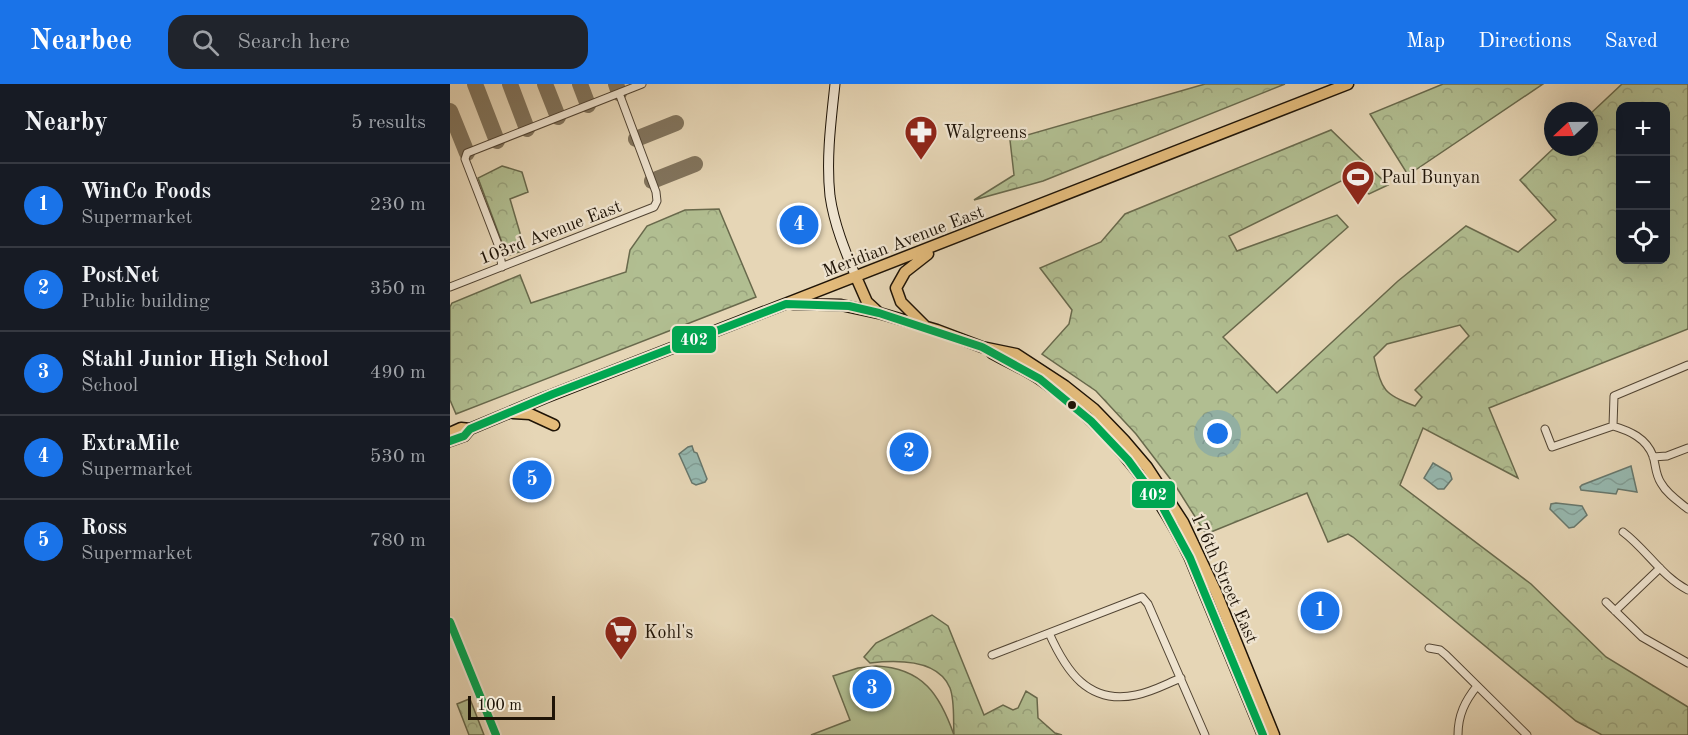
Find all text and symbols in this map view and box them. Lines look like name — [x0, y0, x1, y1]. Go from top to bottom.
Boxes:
search box — [168, 15, 588, 69]
icon: search — [189, 26, 222, 59]
text: Nearbee — [30, 28, 132, 56]
text: Search here — [237, 31, 350, 53]
text: Map — [1406, 31, 1445, 52]
text: Directions — [1478, 31, 1572, 52]
text: Saved — [1605, 31, 1658, 52]
north arrow — [1544, 102, 1598, 156]
map controls — [1616, 102, 1670, 264]
button: + — [1616, 102, 1670, 156]
text: Nearby — [24, 110, 108, 136]
text: 5 results — [351, 113, 426, 133]
pharmacy icon: Walgreens — [903, 114, 939, 161]
place label: Walgreens — [944, 124, 1027, 142]
button: − — [1616, 156, 1670, 210]
sports icon: Paul Bunyan — [1340, 159, 1376, 206]
place label: Paul Bunyan — [1381, 169, 1480, 187]
text: WinCo Foods — [81, 181, 211, 203]
text: 1 — [38, 195, 49, 215]
text: 230 m — [370, 195, 426, 215]
street label: 103rd Avenue East — [477, 198, 624, 268]
pin: 4 — [780, 202, 818, 248]
street label: Meridian Avenue East — [820, 203, 986, 281]
text: Supermarket — [81, 208, 192, 228]
button: locate — [1616, 210, 1670, 264]
text: PostNet — [81, 265, 159, 287]
text: 2 — [38, 279, 49, 299]
text: 350 m — [370, 279, 426, 299]
text: Public building — [81, 292, 210, 312]
line badge: 402 — [671, 325, 717, 354]
text: 402 — [680, 333, 708, 349]
text: Stahl Junior High School — [81, 349, 329, 371]
text: 3 — [38, 363, 49, 383]
text: 490 m — [370, 363, 426, 383]
text: School — [81, 376, 138, 396]
unlabelled marker — [1066, 399, 1078, 411]
your location — [1203, 419, 1232, 448]
pin: 2 — [890, 430, 928, 475]
text: ExtraMile — [81, 433, 180, 455]
text: 4 — [38, 447, 49, 467]
text: 530 m — [370, 447, 426, 467]
pin: 5 — [512, 458, 551, 502]
text: Supermarket — [81, 460, 192, 480]
line badge: 402 — [1131, 480, 1176, 509]
text: 402 — [1139, 488, 1167, 504]
street label: 176th Street East — [1187, 511, 1261, 646]
text: Ross — [81, 517, 127, 539]
text: 5 — [38, 531, 49, 551]
text: 780 m — [370, 531, 426, 551]
text: Supermarket — [81, 544, 192, 564]
pin: 1 — [1300, 588, 1340, 634]
supermarket icon: Kohl's — [603, 614, 639, 661]
place label: Kohl's — [644, 624, 694, 642]
pin: 3 — [852, 666, 892, 712]
scale bar — [468, 693, 555, 720]
text: 100 m — [477, 698, 522, 714]

